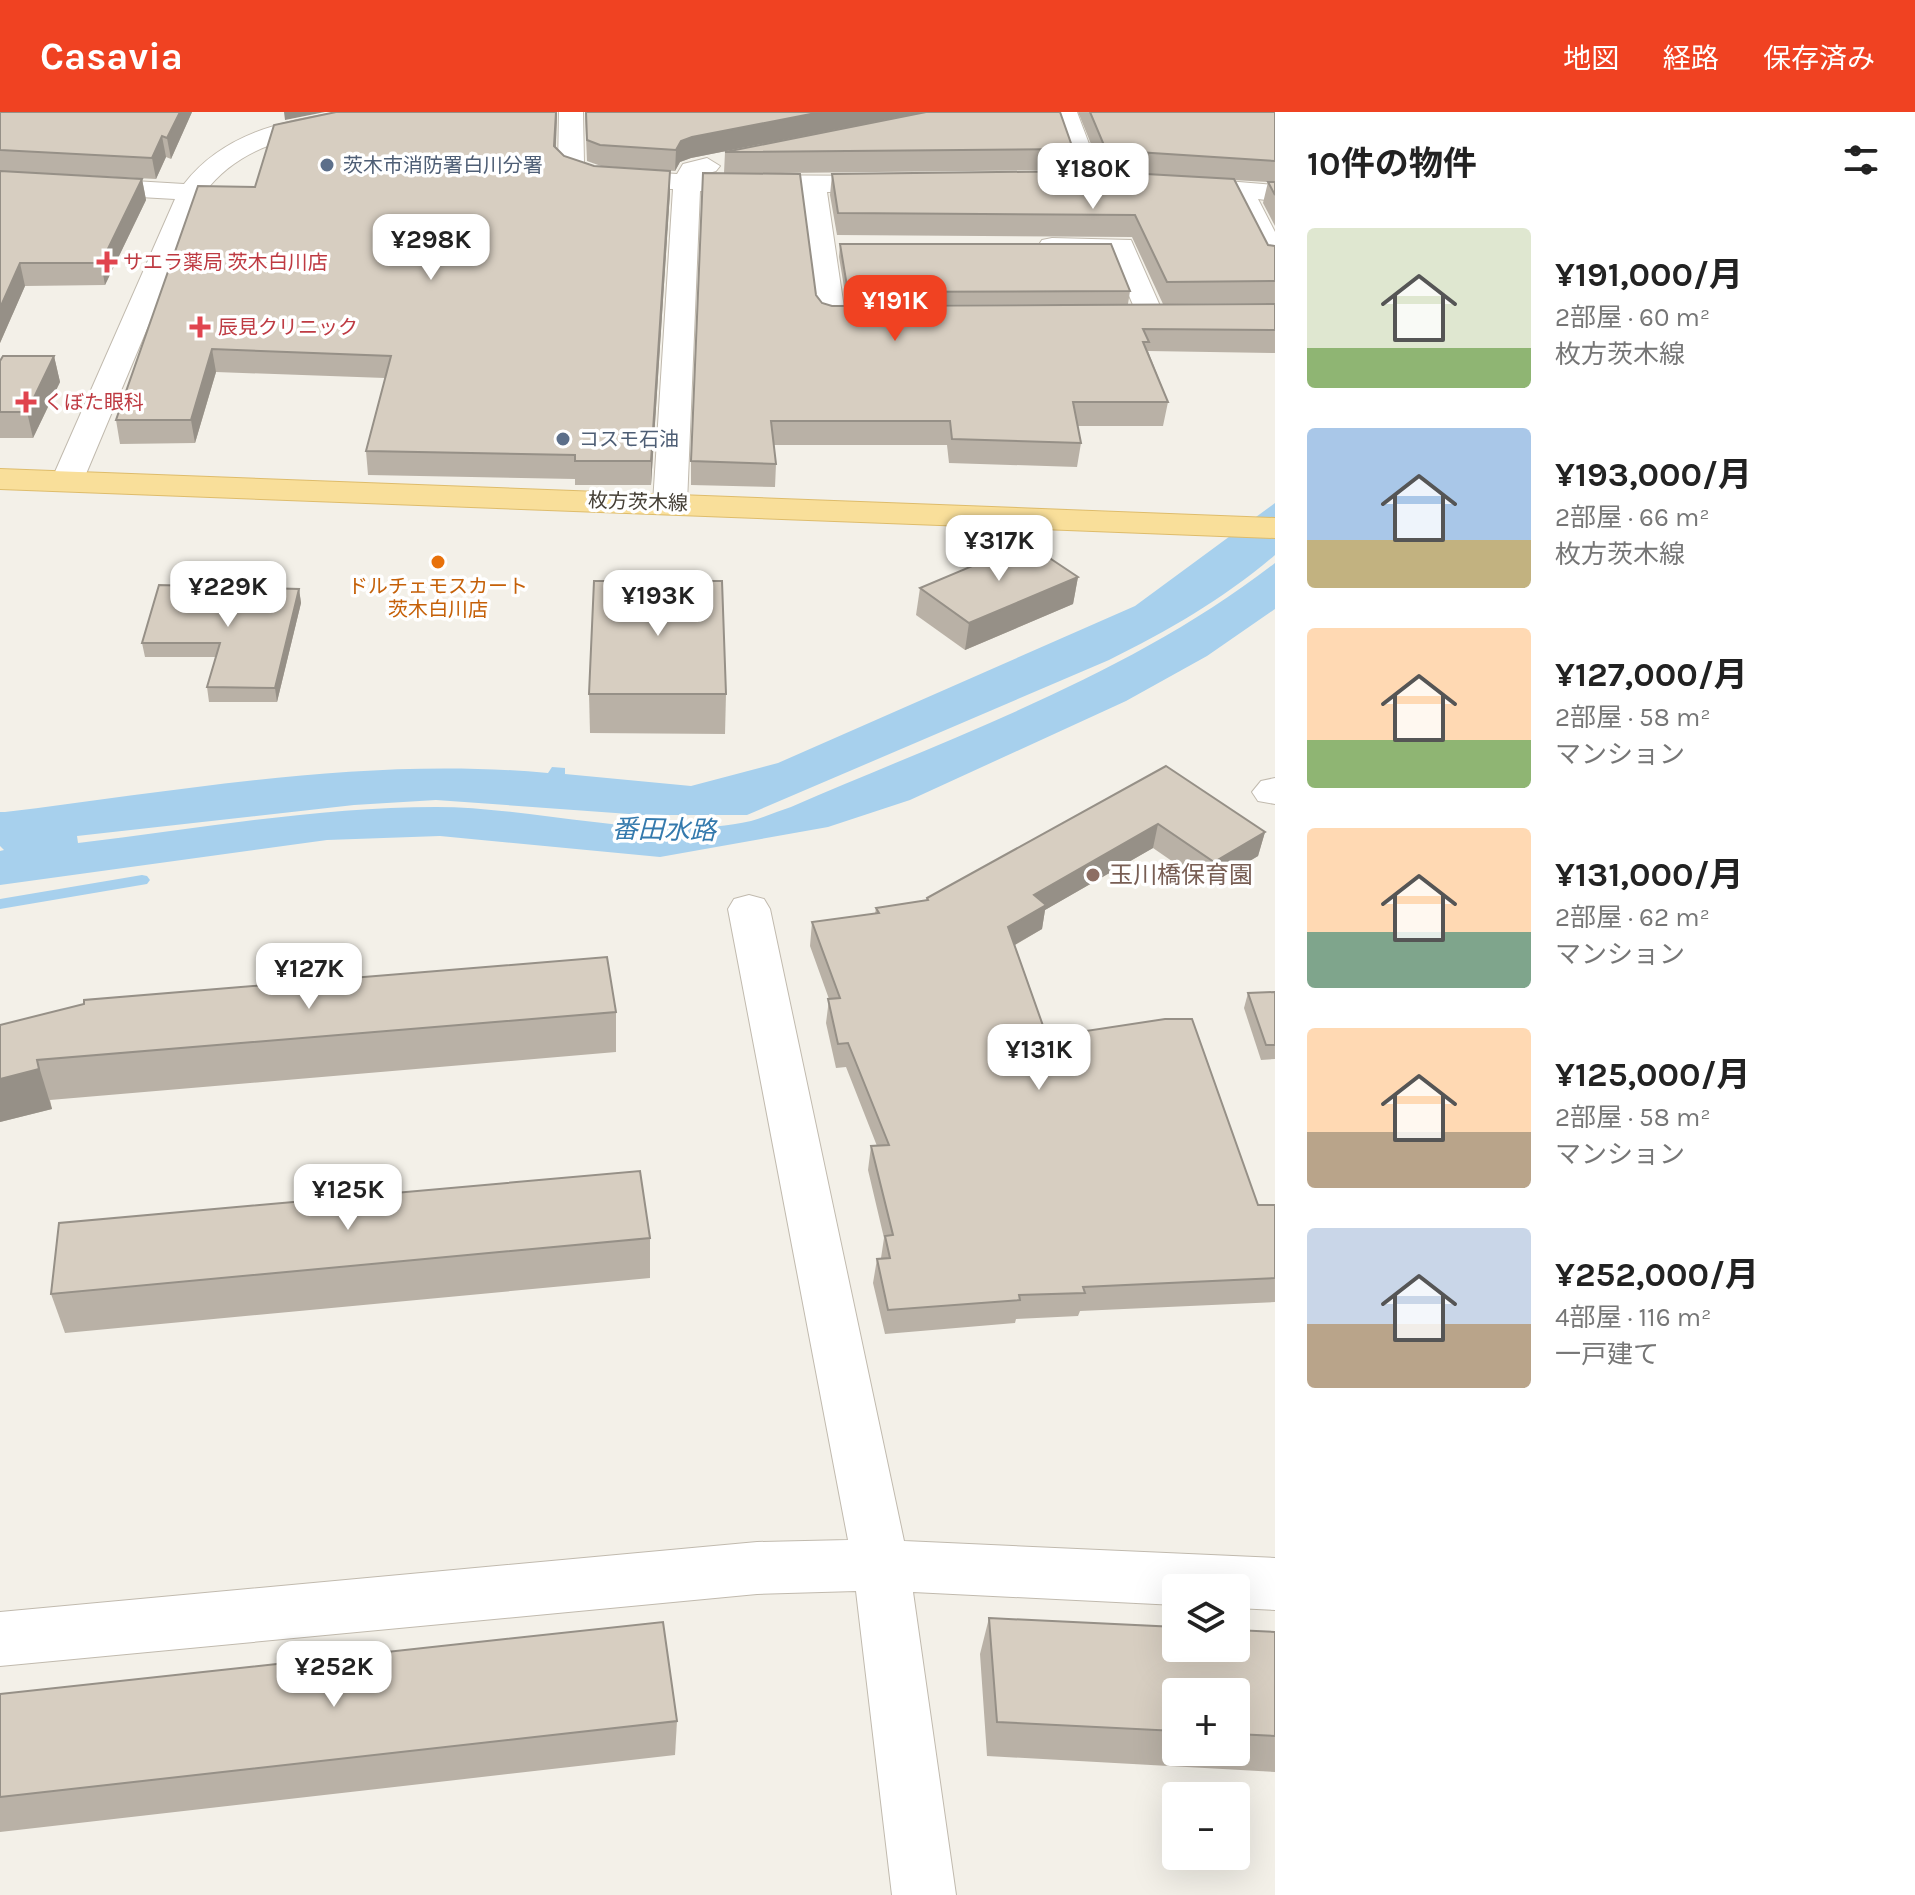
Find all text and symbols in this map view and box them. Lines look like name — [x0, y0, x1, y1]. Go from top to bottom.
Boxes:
text: Casavia — [40, 34, 183, 79]
text: 地図 — [1563, 42, 1619, 75]
text: 経路 — [1663, 42, 1719, 75]
text: 保存済み — [1763, 42, 1875, 75]
icon: filters — [1839, 138, 1883, 182]
pin: ¥180K — [1037, 143, 1149, 211]
text: 10件の物件 — [1307, 144, 1477, 184]
text: ¥180K — [1056, 153, 1130, 184]
place label: 茨木市消防署白川分署 — [343, 154, 543, 177]
marker: 茨木市消防署白川分署 — [318, 156, 336, 174]
pin: ¥298K — [375, 214, 487, 282]
text: ¥298K — [391, 224, 471, 255]
place label: サエラ薬局 茨木白川店 — [123, 251, 328, 274]
marker: サエラ薬局 茨木白川店 — [98, 253, 116, 271]
text: ¥191,000/月 — [1555, 255, 1743, 295]
icon: home — [1371, 260, 1467, 356]
pin: ¥191K — [839, 275, 951, 343]
text: ¥191K — [862, 285, 928, 316]
text: 2部屋 · 60 m² — [1555, 302, 1710, 333]
marker: 辰見クリニック — [189, 316, 211, 338]
place label: 辰見クリニック — [218, 316, 358, 339]
text: 枚方茨木線 — [1555, 339, 1685, 370]
marker: くぼた眼科 — [15, 391, 37, 413]
place label: くぼた眼科 — [44, 391, 144, 414]
place label: コスモ石油 — [579, 428, 679, 451]
marker: コスモ石油 — [554, 430, 572, 448]
text: ¥193,000/月 — [1555, 455, 1752, 495]
icon: home — [1371, 460, 1467, 556]
street label: 枚方茨木線 — [588, 489, 688, 515]
text: 2部屋 · 66 m² — [1555, 502, 1710, 533]
pin: ¥317K — [943, 515, 1055, 583]
text: ¥317K — [964, 525, 1034, 556]
text: 枚方茨木線 — [1555, 539, 1685, 570]
marker: ドルチェモスカート 茨木白川店 — [429, 553, 447, 571]
pin: ¥229K — [172, 561, 284, 629]
pin: ¥193K — [602, 570, 714, 638]
text: ¥229K — [188, 571, 268, 602]
place label: ドルチェモスカート 茨木白川店 — [348, 575, 528, 621]
text: ¥193K — [621, 580, 695, 611]
text: ¥127,000/月 — [1555, 655, 1748, 695]
icon: home — [1371, 660, 1467, 756]
text: 2部屋 · 58 m² — [1555, 702, 1711, 733]
text: マンション — [1555, 739, 1685, 770]
water label: 番田水路 — [612, 814, 718, 846]
text: ¥131,000/月 — [1555, 855, 1743, 895]
icon: home — [1371, 860, 1467, 956]
place label: 玉川橋保育園 — [1109, 861, 1253, 889]
marker: 玉川橋保育園 — [1084, 866, 1102, 884]
text: 2部屋 · 62 m² — [1555, 902, 1710, 933]
text: マンション — [1555, 939, 1685, 970]
pin: ¥127K — [253, 943, 365, 1011]
text: ¥127K — [274, 953, 344, 984]
pin: ¥131K — [983, 1024, 1095, 1092]
text: ¥131K — [1006, 1034, 1072, 1065]
text: ¥125,000/月 — [1555, 1055, 1751, 1095]
icon: home — [1371, 1060, 1467, 1156]
text: 2部屋 · 58 m² — [1555, 1102, 1711, 1133]
text: マンション — [1555, 1139, 1685, 1170]
pin: ¥125K — [292, 1164, 404, 1232]
text: ¥125K — [312, 1174, 384, 1205]
text: ¥252,000/月 — [1555, 1255, 1759, 1295]
icon: home — [1371, 1260, 1467, 1356]
text: 4部屋 · 116 m² — [1555, 1302, 1712, 1333]
text: 一戸建て — [1555, 1339, 1659, 1370]
map controls — [1162, 1574, 1250, 1870]
button: layers — [1162, 1574, 1250, 1662]
pin: ¥252K — [278, 1641, 390, 1709]
text: ¥252K — [295, 1651, 373, 1682]
button: + — [1162, 1678, 1250, 1766]
button: − — [1162, 1782, 1250, 1870]

